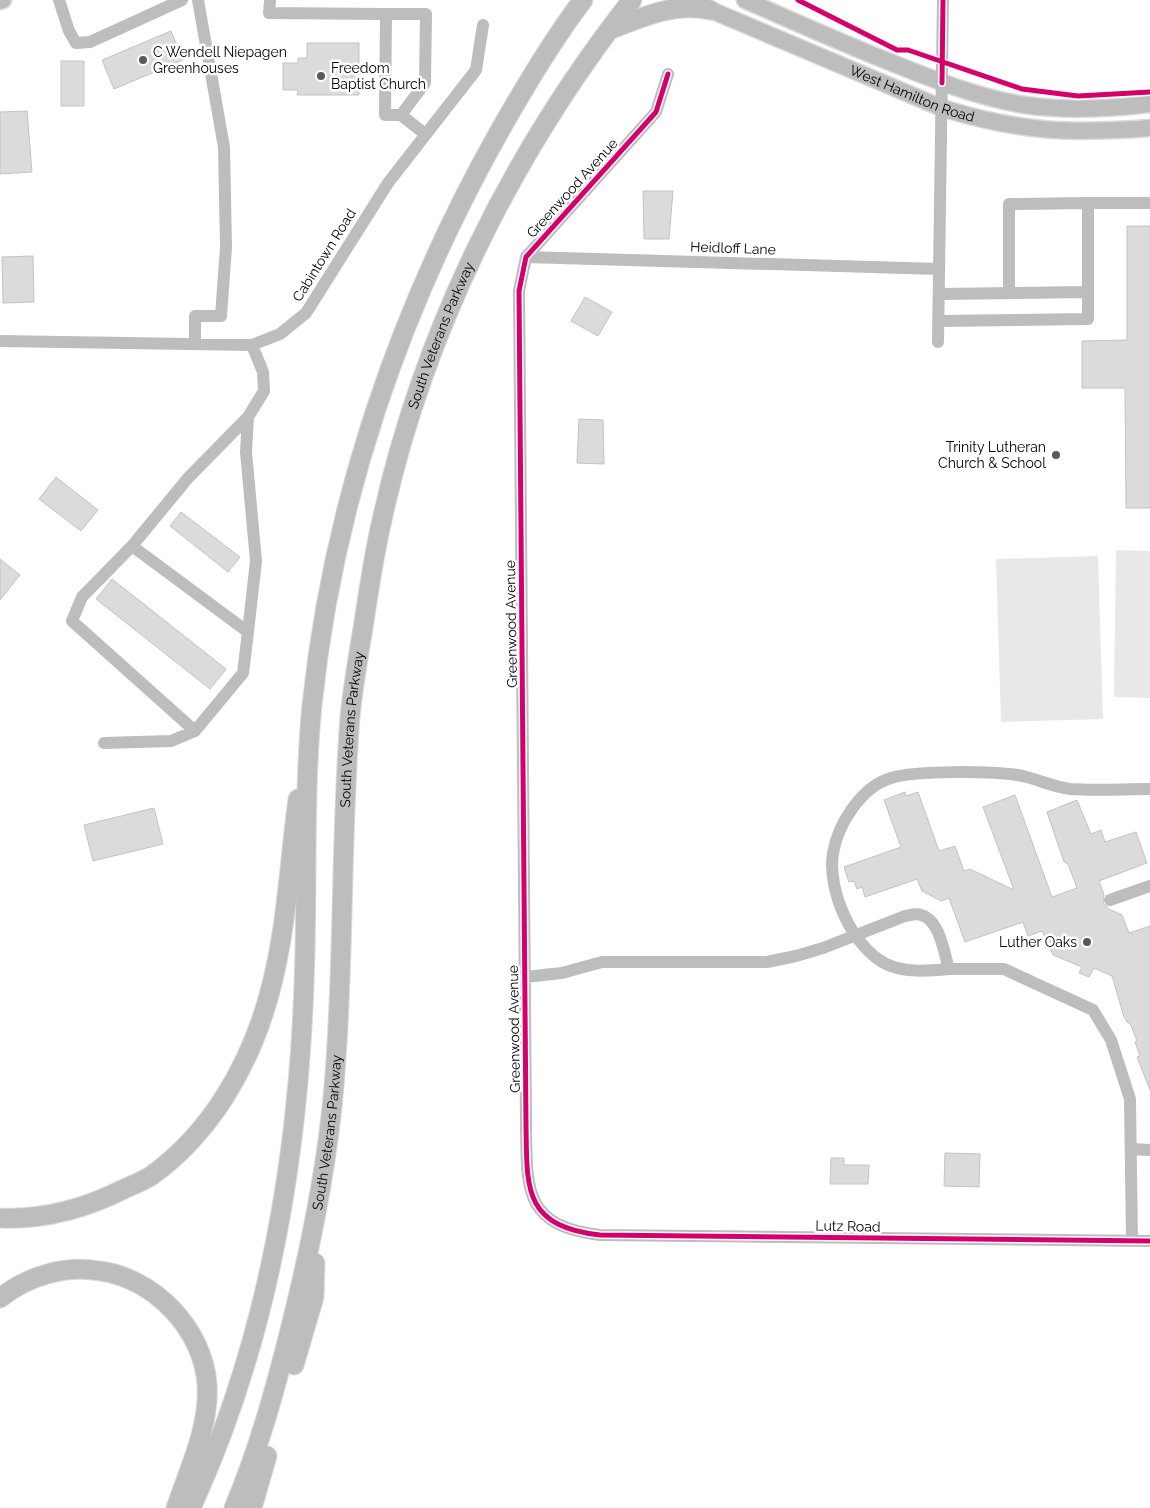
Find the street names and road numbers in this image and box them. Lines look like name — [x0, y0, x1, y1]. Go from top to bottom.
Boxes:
street label: West Hamilton Road — [847, 62, 976, 125]
street label: Greenwood Avenue — [523, 135, 621, 241]
street label: Cabintown Road — [289, 206, 359, 304]
street label: Heidloff Lane — [690, 239, 776, 257]
street label: South Veterans Parkway — [405, 259, 477, 411]
street label: Greenwood Avenue — [502, 560, 520, 688]
street label: South Veterans Parkway — [337, 650, 367, 808]
street label: Greenwood Avenue — [505, 965, 523, 1093]
street label: South Veterans Parkway — [309, 1054, 344, 1212]
street label: Lutz Road — [815, 1217, 881, 1235]

